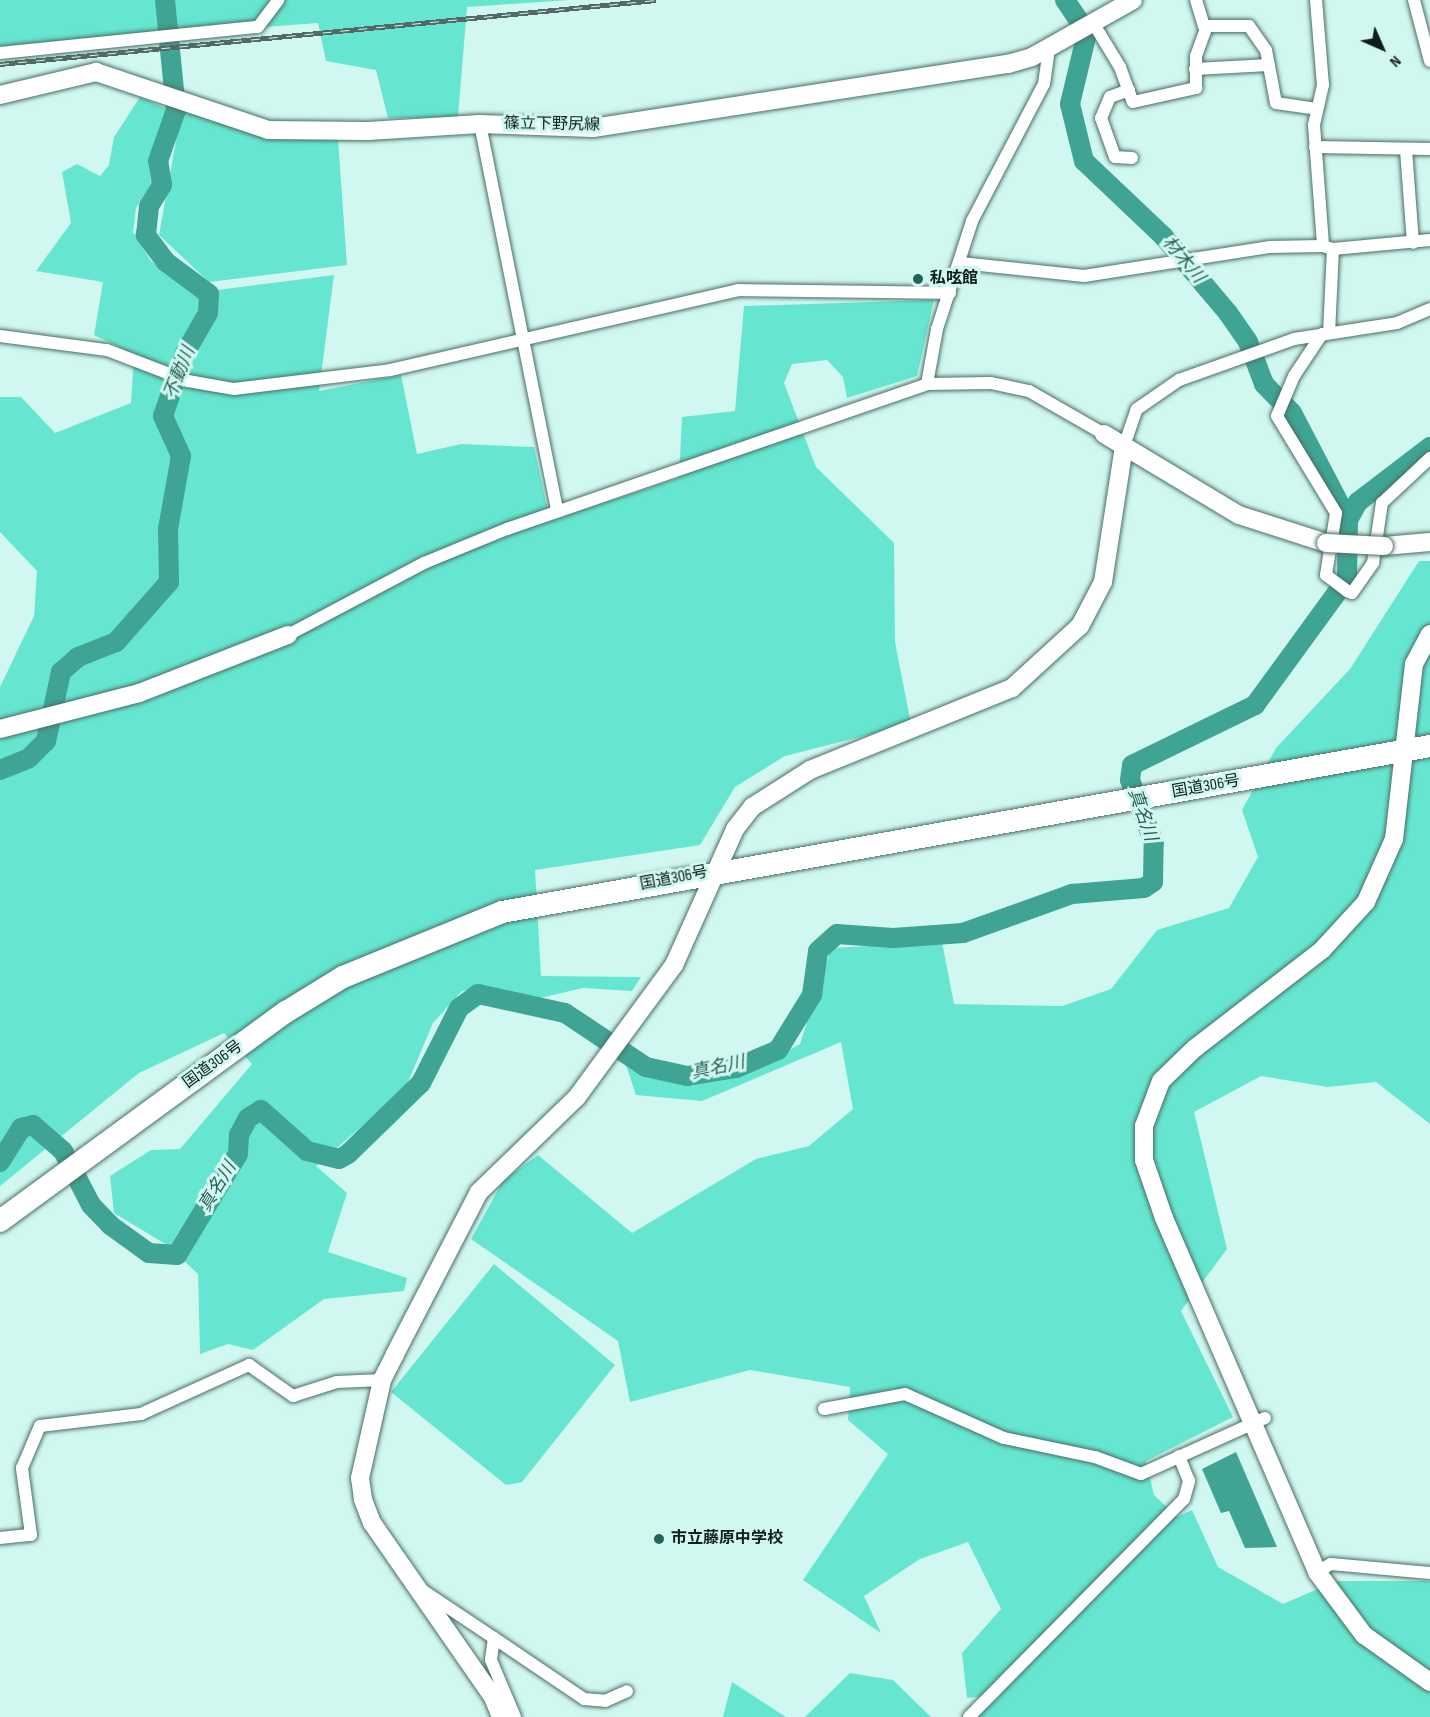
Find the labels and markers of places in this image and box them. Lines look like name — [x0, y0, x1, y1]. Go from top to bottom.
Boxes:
place label: 私呟館 — [930, 269, 978, 289]
marker: 私呟館 — [911, 272, 925, 286]
place label: 市立藤原中学校 — [671, 1529, 783, 1549]
marker: 市立藤原中学校 — [652, 1532, 666, 1546]

